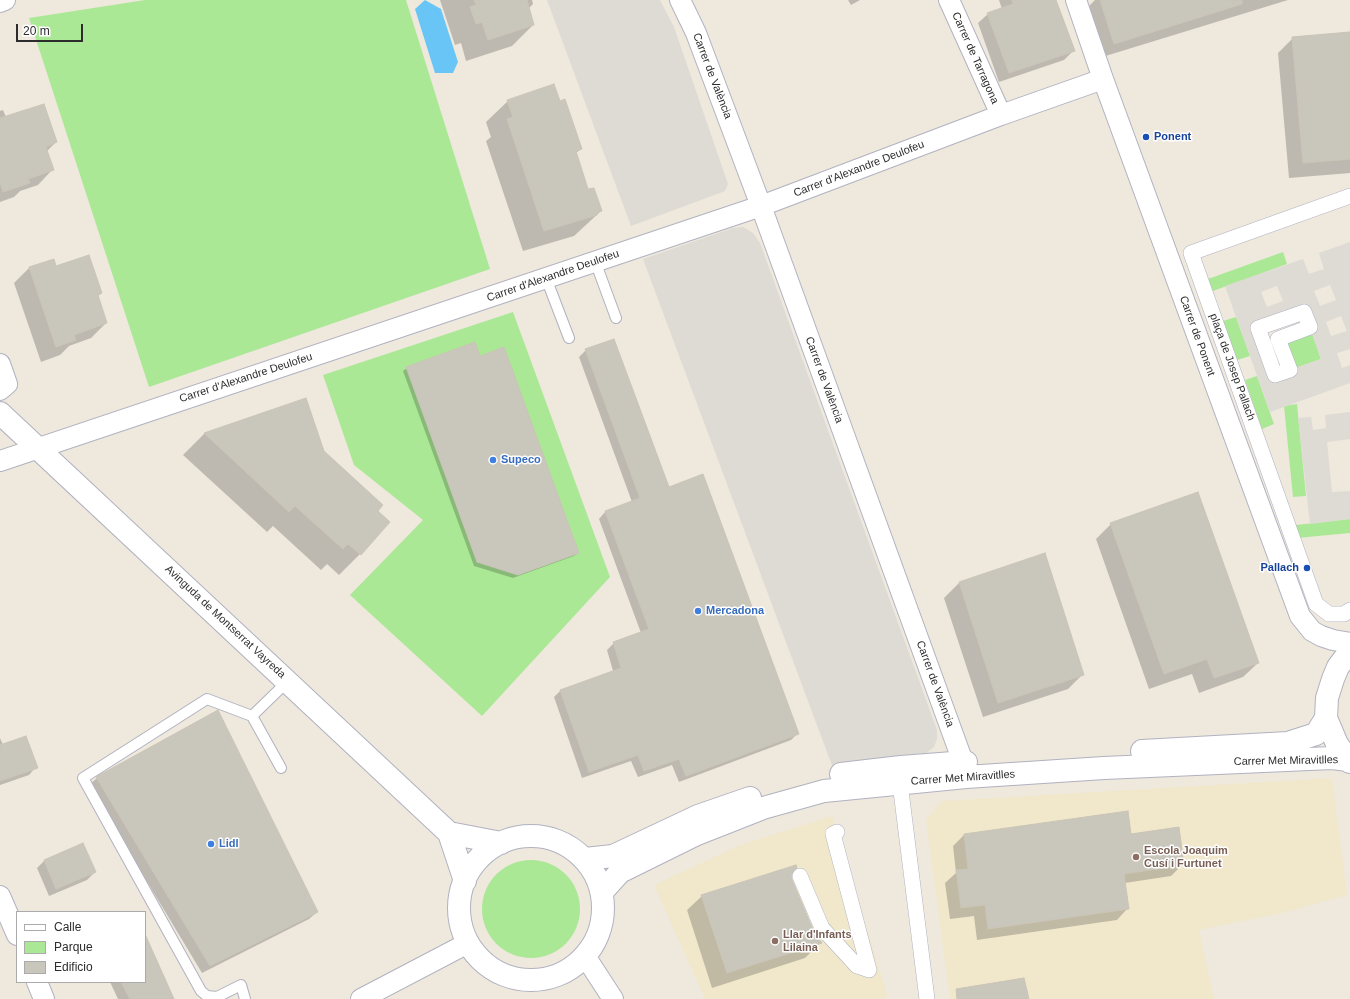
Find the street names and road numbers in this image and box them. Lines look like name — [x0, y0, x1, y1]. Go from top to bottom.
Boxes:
street label: Carrer de Tarragona — [949, 10, 1001, 106]
street label: Carrer de València — [690, 31, 734, 121]
street label: Carrer d'Alexandre Deulofeu — [792, 138, 926, 200]
street label: Carrer d'Alexandre Deulofeu — [485, 247, 621, 305]
street label: Carrer de Ponent — [1176, 294, 1218, 378]
street label: plaça de Josep Pallach — [1206, 312, 1258, 422]
street label: Carrer de València — [802, 335, 846, 425]
street label: Carrer d'Alexandre Deulofeu — [178, 350, 314, 406]
street label: Avinguda de Montserrat Vayreda — [162, 563, 288, 681]
street label: Carrer de València — [913, 639, 957, 729]
street label: Carrer Met Miravitlles — [1234, 753, 1338, 769]
street label: Carrer Met Miravitlles — [910, 768, 1016, 788]

